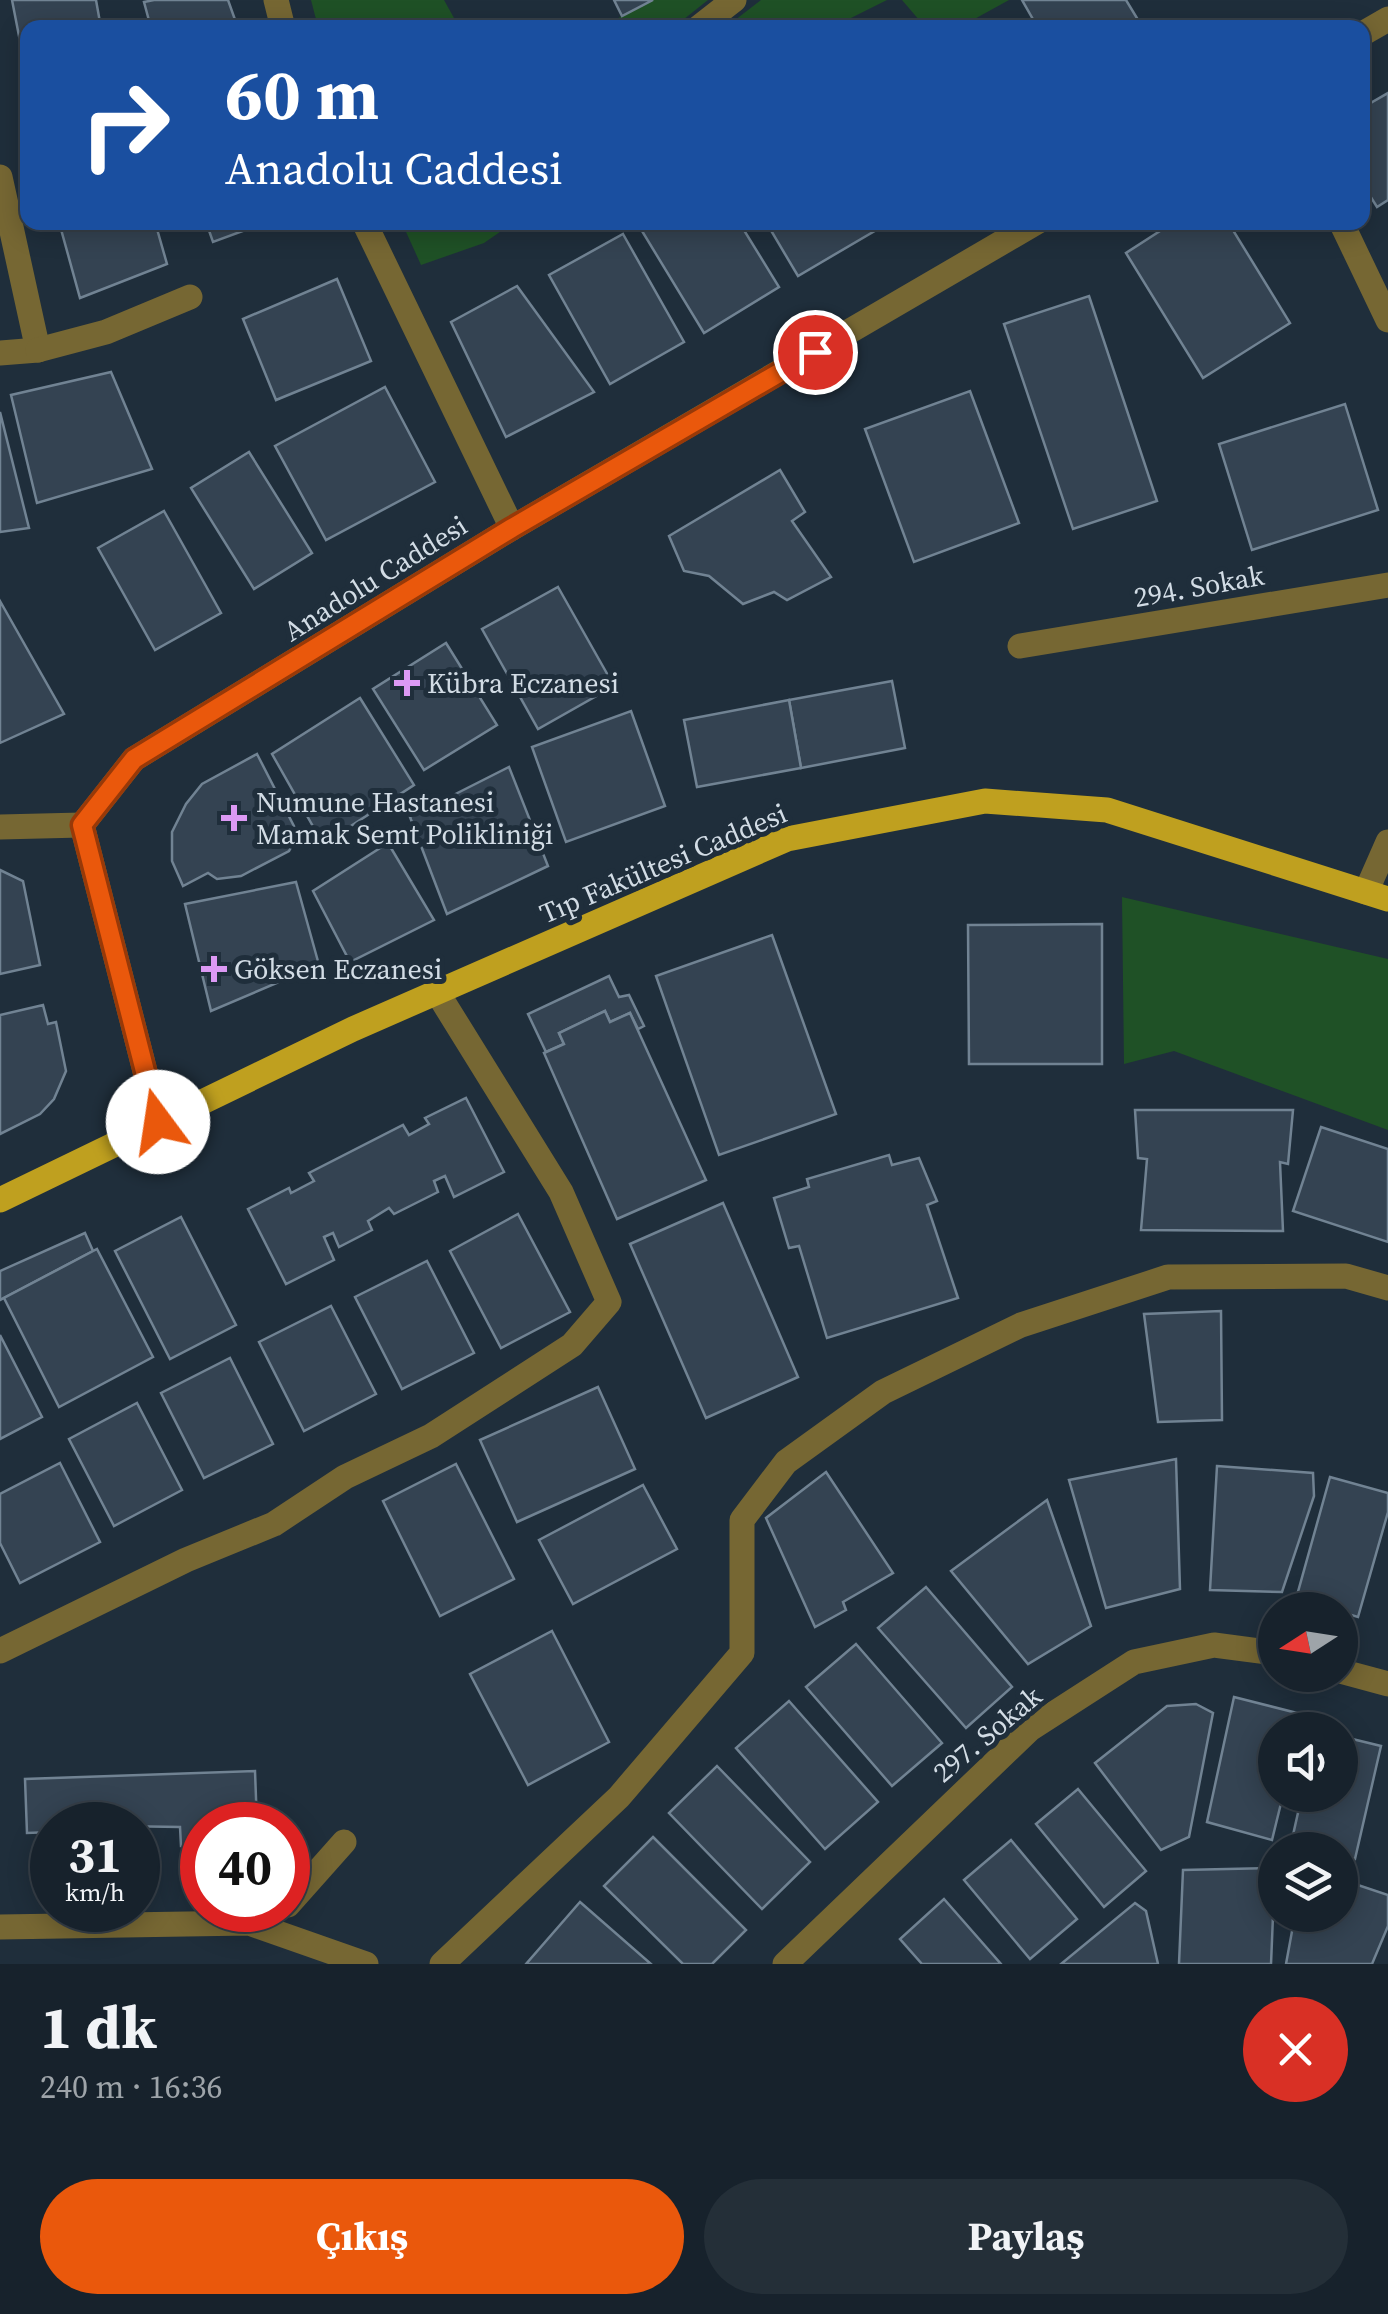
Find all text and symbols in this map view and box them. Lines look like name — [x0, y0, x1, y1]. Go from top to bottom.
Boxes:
text: 60 m — [225, 46, 379, 142]
icon: right — [60, 60, 190, 190]
text: Anadolu Caddesi — [225, 137, 563, 199]
pin — [773, 310, 858, 395]
icon: arrive — [788, 325, 843, 380]
street label: Anadolu Caddesi — [276, 506, 474, 650]
street label: 294. Sokak — [1131, 556, 1268, 616]
place label: Kübra Eczanesi — [427, 664, 619, 702]
marker: Kübra Eczanesi — [396, 672, 418, 694]
place label: Numune Hastanesi Mamak Semt Polikliniği — [256, 783, 553, 853]
street label: Tıp Fakültesi Caddesi — [534, 794, 792, 932]
marker: Numune Hastanesi Mamak Semt Polikliniği — [221, 805, 247, 831]
place label: Göksen Eczanesi — [234, 950, 442, 988]
marker: Göksen Eczanesi — [203, 958, 225, 980]
position arrow — [106, 1070, 210, 1174]
north arrow — [1258, 1592, 1358, 1692]
map controls — [1258, 1592, 1358, 1932]
street label: 297. Sokak — [925, 1677, 1050, 1791]
button: sound — [1258, 1712, 1358, 1812]
speed limit sign: 40 — [180, 1802, 310, 1932]
text: 31 — [68, 1820, 122, 1889]
button: layers — [1258, 1832, 1358, 1932]
text: km/h — [65, 1875, 125, 1909]
text: 1 dk — [40, 1986, 157, 2068]
button: close — [1243, 1997, 1348, 2102]
text: 240 m · 16:36 — [40, 2065, 222, 2109]
button: Çıkış — [40, 2179, 684, 2294]
button: Paylaş — [704, 2179, 1348, 2294]

